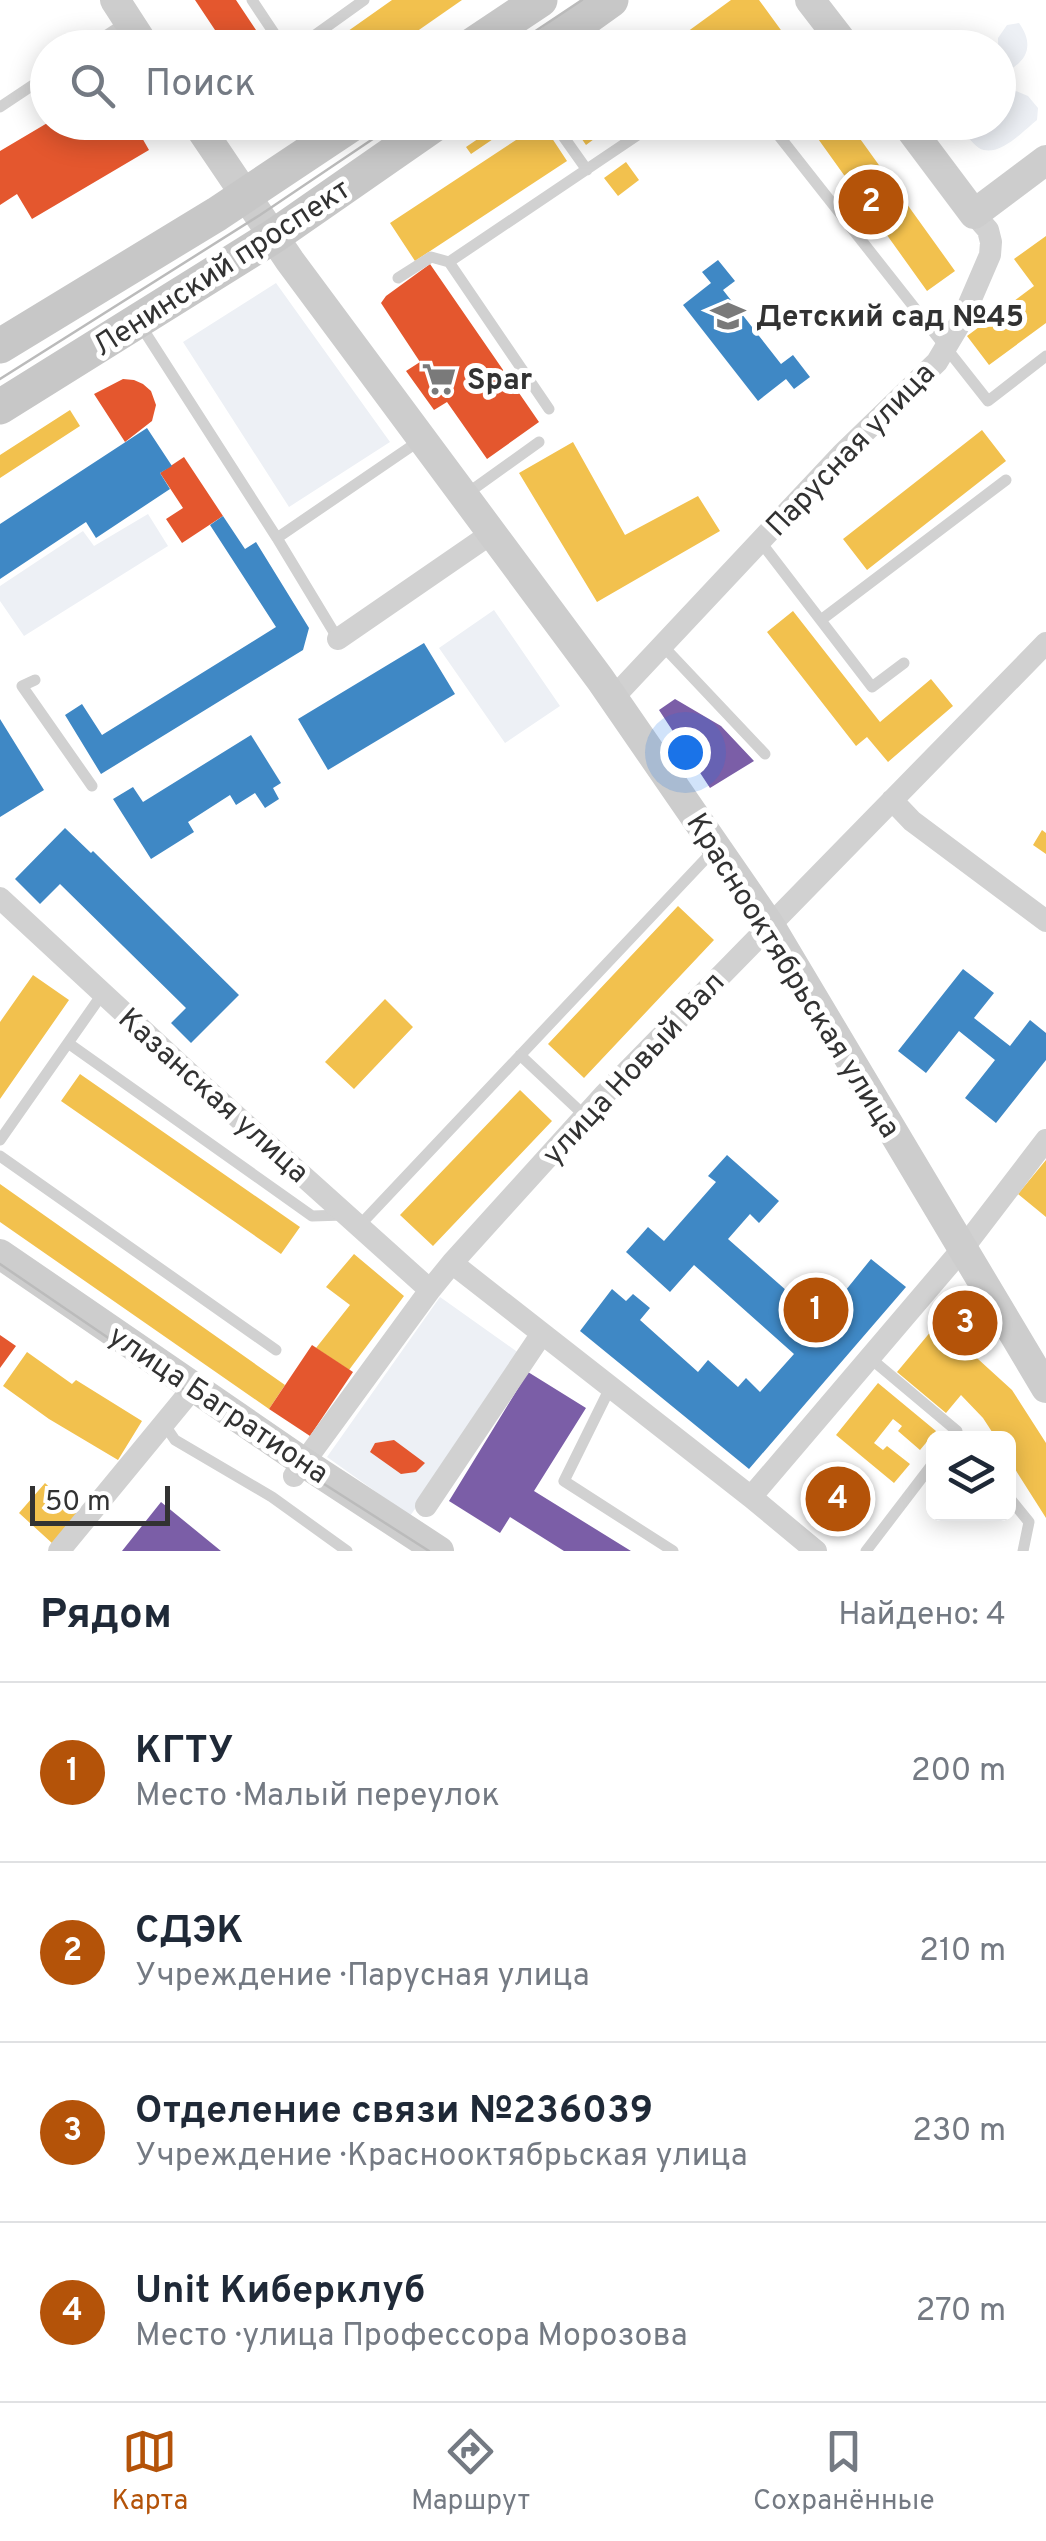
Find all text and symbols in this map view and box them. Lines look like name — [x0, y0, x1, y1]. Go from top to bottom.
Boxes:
search box — [30, 30, 1016, 140]
icon: search — [65, 58, 120, 113]
text: Поиск — [145, 61, 256, 110]
pin: 2 — [838, 164, 904, 240]
street label: Ленинский проспект — [87, 172, 358, 366]
school or university icon: Детский сад №45 — [709, 297, 747, 335]
place label: Детский сад №45 — [756, 300, 1024, 337]
street label: Парусная улица — [759, 356, 944, 545]
supermarket icon: Spar — [420, 360, 458, 398]
place label: Spar — [467, 363, 533, 400]
your location — [660, 727, 711, 778]
street label: Краснооктябрьская улица — [677, 807, 907, 1145]
street label: улица Новый Вал — [536, 965, 734, 1174]
street label: Казанская улица — [109, 1001, 315, 1192]
pin: 1 — [784, 1272, 848, 1348]
pin: 3 — [932, 1286, 998, 1360]
street label: улица Багратиона — [100, 1319, 335, 1493]
map controls — [926, 1431, 1016, 1521]
button: layers — [926, 1431, 1016, 1521]
pin: 4 — [806, 1462, 870, 1536]
scale bar — [30, 1481, 170, 1526]
text: 50 m — [45, 1485, 111, 1521]
text: Рядом — [40, 1590, 172, 1643]
text: Найдено: 4 — [838, 1596, 1006, 1636]
text: КГТУ — [135, 1728, 233, 1777]
text: 1 — [66, 1752, 79, 1792]
text: 200 m — [911, 1752, 1006, 1792]
text: Место · Малый переулок — [135, 1777, 500, 1817]
text: СДЭК — [135, 1908, 243, 1957]
text: 2 — [63, 1932, 82, 1972]
text: 210 m — [919, 1932, 1006, 1972]
text: Учреждение · Парусная улица — [135, 1957, 590, 1997]
text: Отделение связи №236039 — [135, 2088, 653, 2137]
text: 3 — [63, 2112, 82, 2152]
text: 230 m — [912, 2112, 1006, 2152]
text: Учреждение · Краснооктябрьская улица — [135, 2137, 748, 2177]
text: Unit Киберклуб — [135, 2268, 425, 2317]
text: 4 — [62, 2292, 83, 2332]
text: 270 m — [916, 2292, 1006, 2332]
text: Место · улица Профессора Морозова — [135, 2317, 687, 2357]
tab: Карта — [111, 2424, 188, 2520]
tab: Маршрут — [411, 2424, 530, 2520]
tab: Сохранённые — [753, 2424, 935, 2520]

